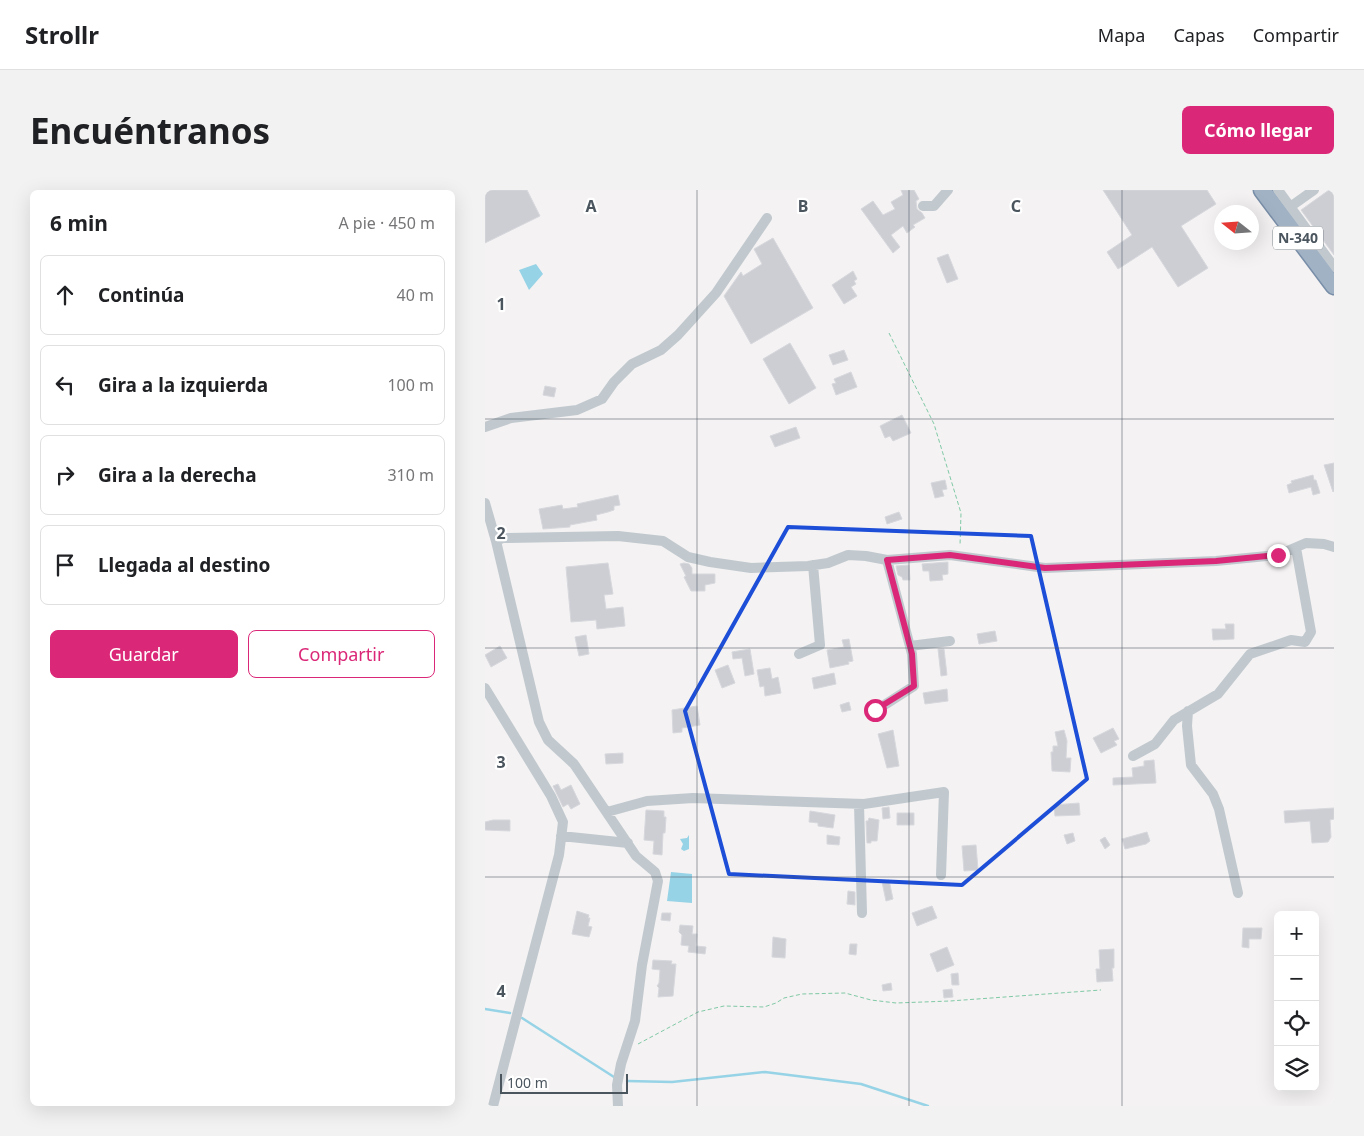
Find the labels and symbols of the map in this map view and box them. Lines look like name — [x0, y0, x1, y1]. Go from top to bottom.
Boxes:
text: A — [585, 195, 597, 217]
text: B — [798, 195, 808, 217]
text: C — [1011, 195, 1021, 217]
north arrow — [1214, 205, 1259, 250]
road number: N-340 — [1273, 226, 1323, 249]
text: 1 — [496, 293, 506, 315]
text: 2 — [496, 522, 506, 544]
route end — [1267, 544, 1290, 567]
route start — [864, 699, 887, 722]
text: 3 — [496, 751, 506, 773]
text: 4 — [496, 980, 506, 1002]
scale bar — [500, 1071, 627, 1094]

